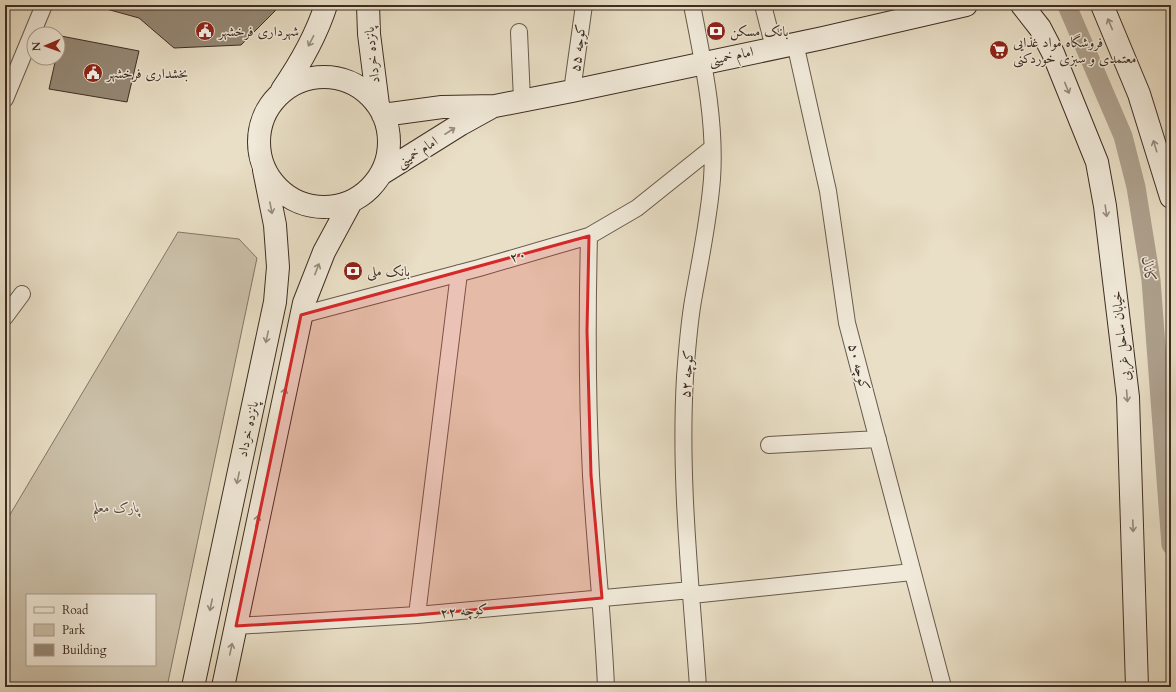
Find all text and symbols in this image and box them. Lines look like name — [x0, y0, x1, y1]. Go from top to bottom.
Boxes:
one-way arrow — [1106, 19, 1114, 31]
public building icon: شهرداری فرخشهر — [194, 20, 216, 42]
bank icon: بانک مسکن — [705, 20, 727, 42]
place label: شهرداری فرخشهر — [217, 22, 299, 41]
place label: بانک مسکن — [730, 22, 789, 41]
street label: کوچه ۵۵ — [566, 23, 590, 73]
street label: پانزده خرداد — [359, 24, 385, 84]
north arrow — [26, 26, 66, 66]
place label: فروشگاه مواد غذایی معتمدی و سبزی خوردکنی — [1013, 33, 1137, 68]
one-way arrow — [307, 35, 314, 47]
supermarket icon: فروشگاه مواد غذایی معتمدی و سبزی خوردکنی — [988, 39, 1010, 61]
text: N — [29, 41, 44, 51]
street label: امام خمینی — [707, 42, 756, 73]
public building icon: بخشداری فرخشهر — [82, 62, 104, 84]
place label: بخشداری فرخشهر — [105, 64, 188, 83]
one-way arrow — [1064, 81, 1071, 93]
one-way arrow — [444, 127, 455, 136]
street label: امام خمینی — [393, 132, 443, 175]
one-way arrow — [1151, 140, 1158, 153]
one-way arrow — [268, 201, 276, 214]
one-way arrow — [1102, 204, 1110, 217]
street label: ۲۰ — [508, 245, 528, 267]
water label: کانال — [1137, 255, 1161, 285]
bank icon: بانک ملی — [342, 260, 364, 282]
place label: بانک ملی — [367, 262, 410, 281]
one-way arrow — [314, 263, 321, 275]
street label: خیابان ساحل غربی — [1107, 290, 1136, 382]
one-way arrow — [263, 330, 271, 343]
street label: کوچه ۵۰ — [844, 341, 874, 393]
street label: کوچه ۵۲ — [676, 349, 698, 399]
one-way arrow — [280, 388, 288, 401]
one-way arrow — [1124, 389, 1131, 402]
street label: پانزده خرداد — [233, 398, 264, 459]
one-way arrow — [233, 471, 241, 484]
park label: پارک معلم — [92, 498, 141, 522]
one-way arrow — [254, 515, 262, 528]
one-way arrow — [1129, 519, 1136, 532]
legend — [26, 594, 156, 666]
one-way arrow — [206, 598, 214, 611]
street label: کوچه ۲۲ — [439, 599, 489, 623]
text: Road — [62, 602, 89, 618]
text: Park — [62, 622, 86, 638]
text: Building — [62, 642, 107, 658]
one-way arrow — [228, 643, 236, 656]

